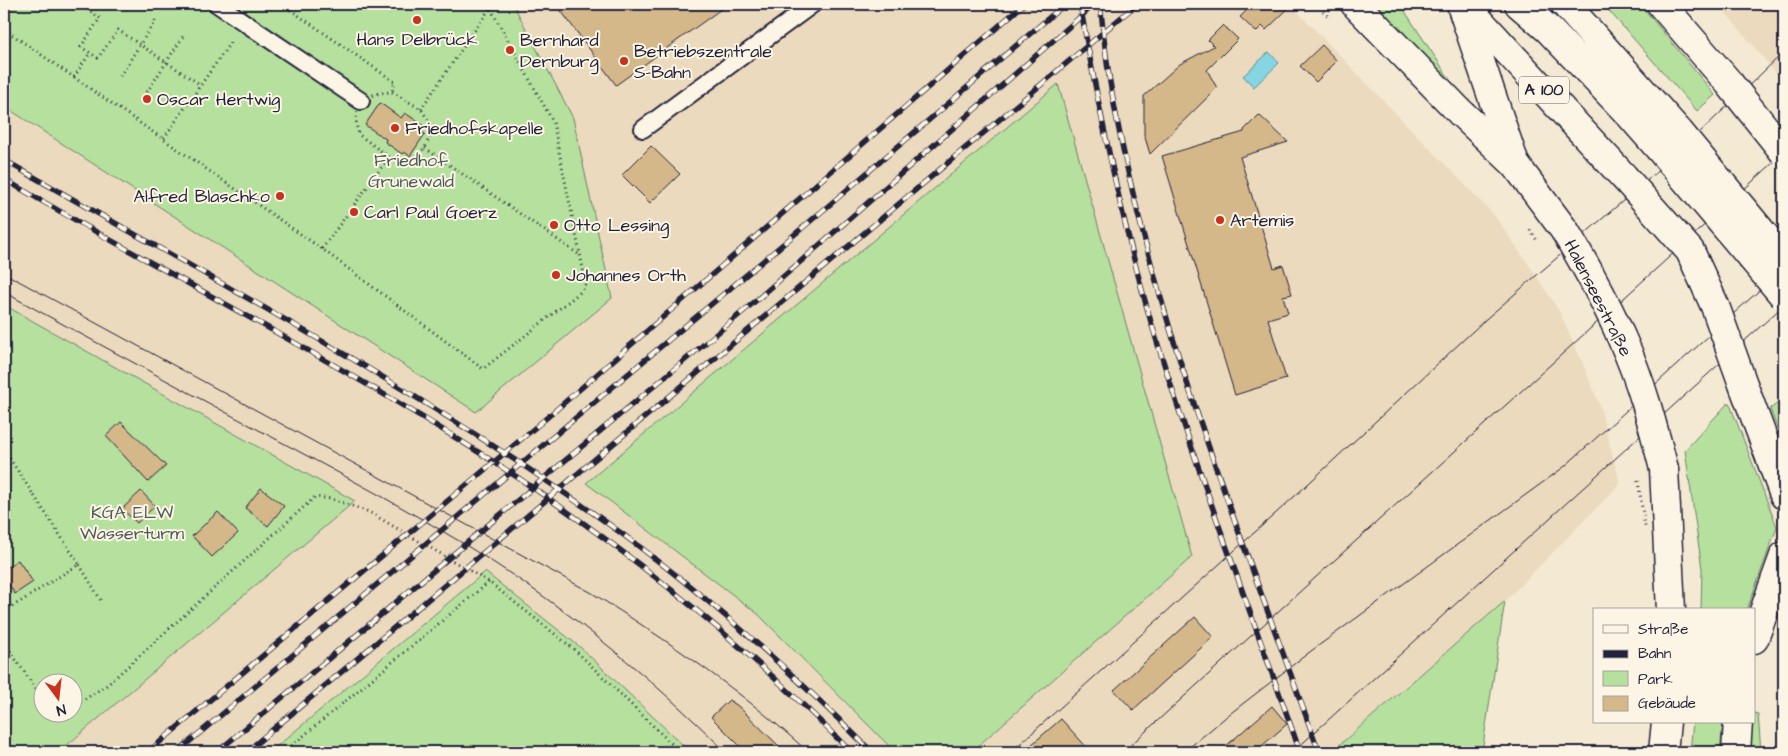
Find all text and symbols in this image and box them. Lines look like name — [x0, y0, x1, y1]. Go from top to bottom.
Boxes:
marker: Hans Delbrück — [411, 14, 423, 26]
place label: Hans Delbrück — [356, 27, 478, 52]
place label: Bernhard Dernburg — [520, 28, 599, 75]
place label: Betriebszentrale S-Bahn — [634, 39, 772, 85]
marker: Bernhard Dernburg — [504, 44, 516, 56]
marker: Betriebszentrale S-Bahn — [618, 55, 630, 67]
road number: A 100 — [1519, 76, 1569, 104]
place label: Oscar Hertwig — [157, 87, 280, 113]
marker: Oscar Hertwig — [141, 93, 153, 105]
place label: Friedhofskapelle — [405, 116, 543, 141]
marker: Friedhofskapelle — [389, 122, 401, 134]
park label: Friedhof Grunewald — [368, 148, 454, 194]
place label: Alfred Blaschko — [134, 184, 270, 209]
marker: Alfred Blaschko — [274, 190, 286, 202]
place label: Carl Paul Goerz — [364, 200, 497, 225]
marker: Carl Paul Goerz — [348, 206, 360, 218]
place label: Artemis — [1230, 208, 1294, 233]
place label: Otto Lessing — [564, 213, 669, 239]
marker: Artemis — [1214, 214, 1226, 226]
marker: Otto Lessing — [548, 219, 560, 231]
street label: Halenseestraße — [1558, 235, 1638, 361]
place label: Johannes Orth — [566, 263, 686, 288]
marker: Johannes Orth — [550, 269, 562, 281]
park label: KGA ELW Wasserturm — [80, 500, 184, 546]
legend — [1593, 608, 1756, 724]
text: Straße — [1638, 619, 1688, 640]
text: Bahn — [1638, 643, 1672, 664]
text: Park — [1638, 669, 1673, 690]
north arrow — [32, 674, 82, 724]
text: Gebäude — [1638, 693, 1696, 714]
text: N — [54, 699, 68, 720]

